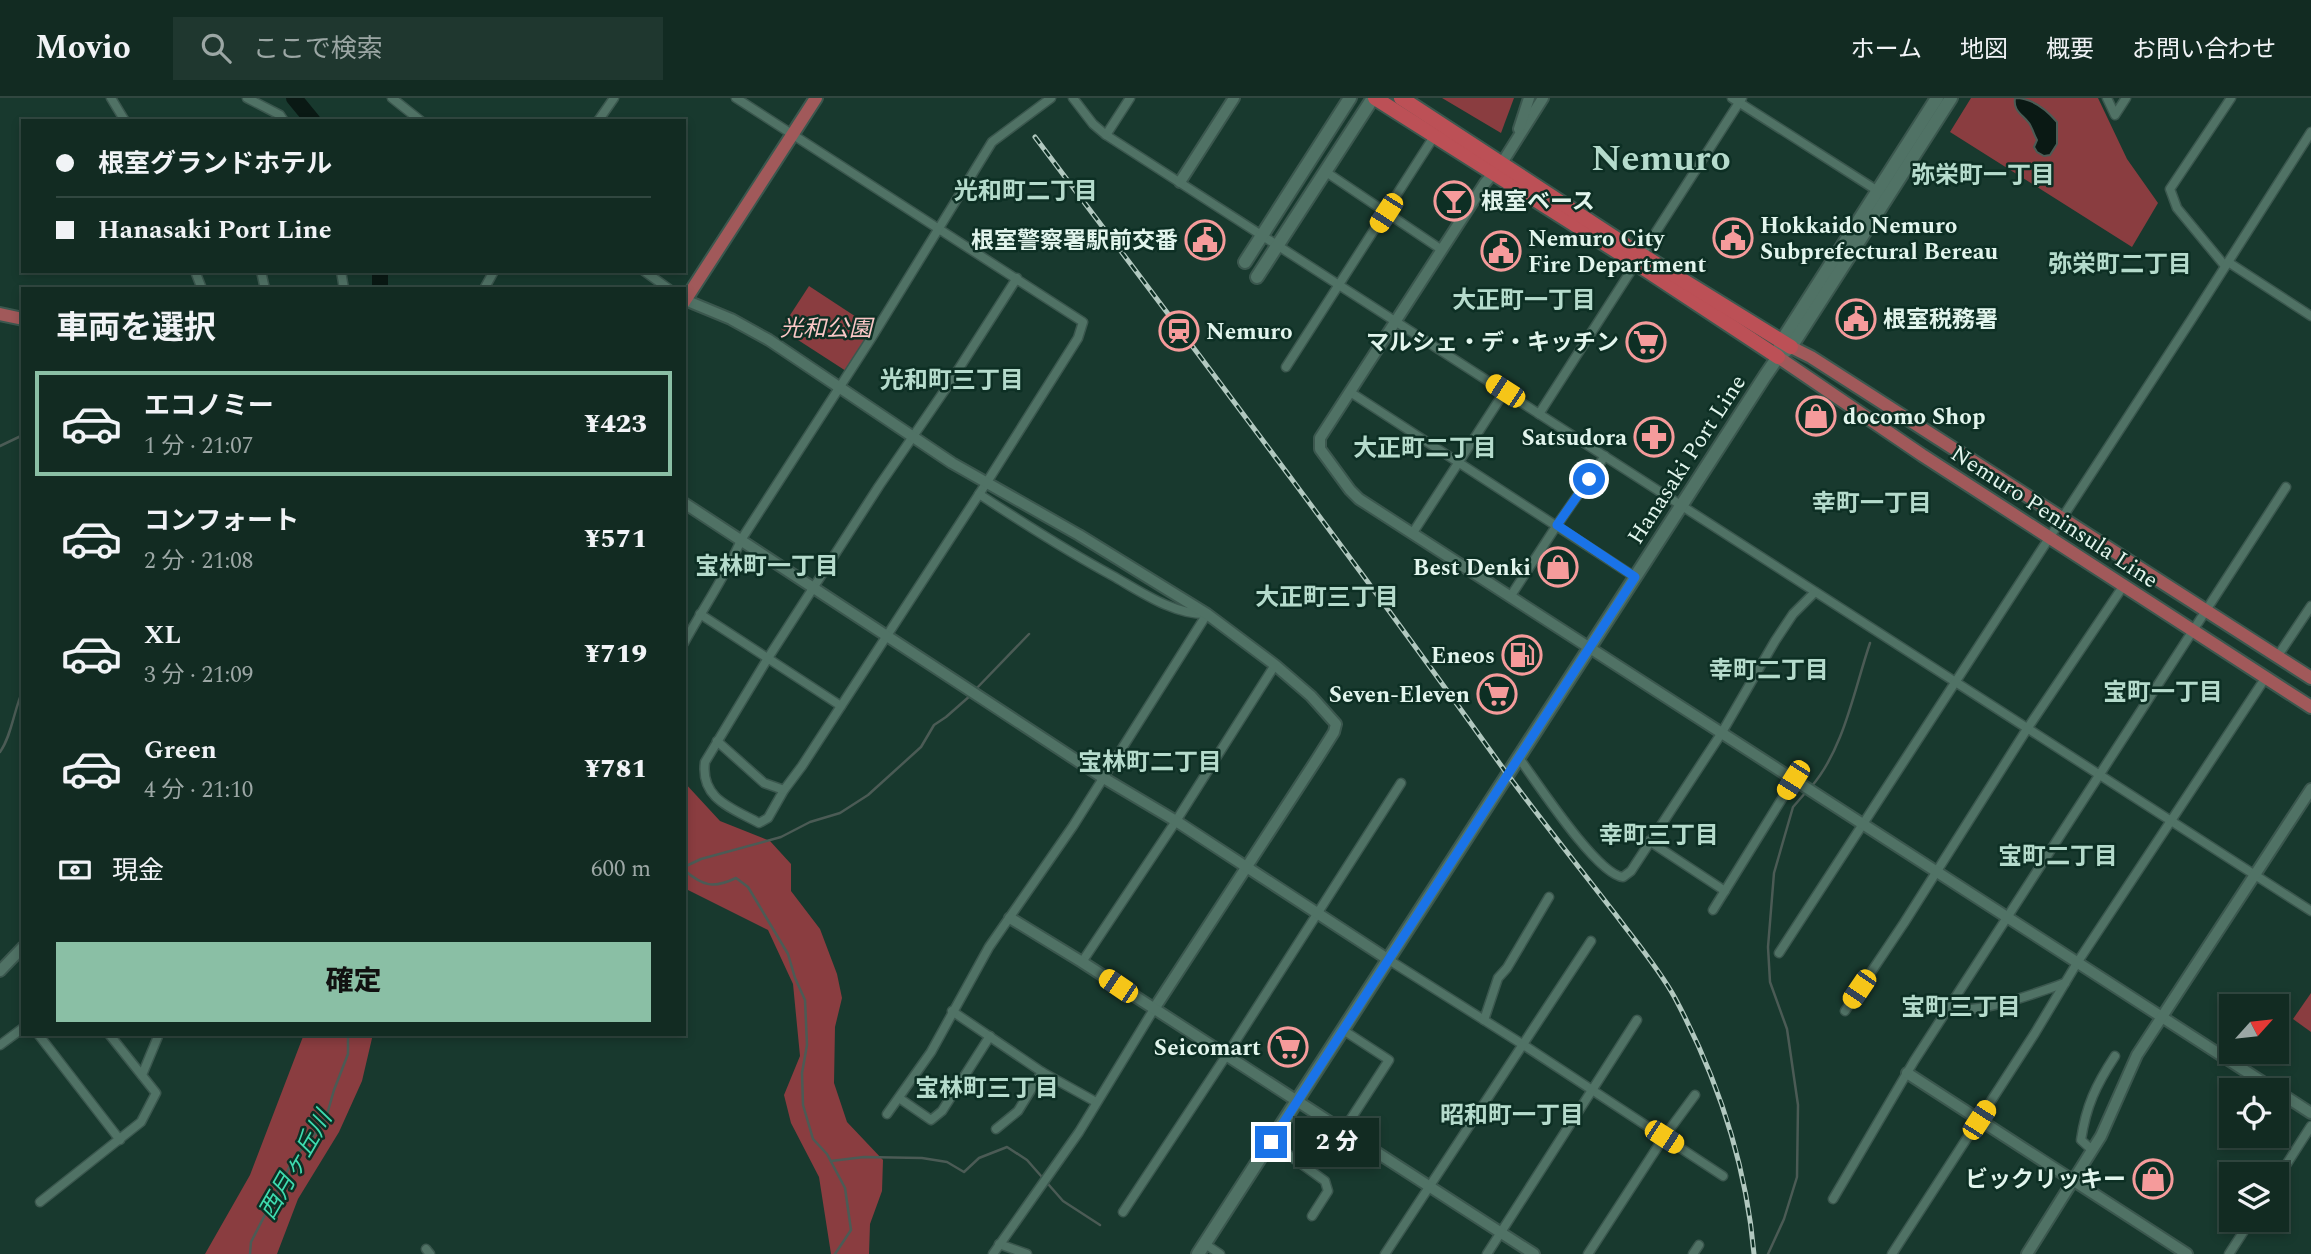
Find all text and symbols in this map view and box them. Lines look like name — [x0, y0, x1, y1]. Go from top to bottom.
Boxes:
search box — [173, 17, 663, 80]
text: Movio — [35, 23, 131, 73]
icon: search — [197, 29, 235, 67]
text: ここで検索 — [253, 29, 383, 69]
text: ホーム — [1851, 32, 1922, 68]
text: 地図 — [1960, 32, 2008, 68]
text: 概要 — [2046, 32, 2094, 68]
text: お問い合わせ — [2132, 32, 2276, 68]
district label: Nemuro — [1591, 131, 1731, 187]
text: 根室グランドホテル — [98, 144, 332, 184]
district label: 弥栄町一丁目 — [1911, 158, 2055, 194]
district label: 光和町二丁目 — [954, 174, 1098, 210]
bar icon: 根室ベース — [1433, 180, 1475, 222]
place label: 根室ベース — [1481, 185, 1595, 220]
car — [1366, 190, 1407, 236]
place label: Hokkaido Nemuro Subprefectural Bereau — [1760, 209, 1999, 270]
text: Hanasaki Port Line — [98, 210, 332, 250]
public building icon: Hokkaido Nemuro Subprefectural Bereau — [1712, 217, 1754, 259]
public building icon: 根室警察署駅前交番 — [1184, 219, 1226, 261]
place label: Nemuro City Fire Department — [1528, 222, 1707, 283]
place label: 根室警察署駅前交番 — [971, 224, 1178, 259]
public building icon: Nemuro City Fire Department — [1480, 230, 1522, 272]
district label: 弥栄町二丁目 — [2048, 247, 2192, 283]
district label: 大正町一丁目 — [1452, 283, 1596, 319]
public building icon: 根室税務署 — [1835, 298, 1877, 340]
place label: 根室税務署 — [1883, 303, 1998, 338]
text: 車両を選択 — [56, 304, 216, 353]
station icon: Nemuro — [1158, 310, 1200, 352]
park label: 光和公園 — [780, 312, 875, 347]
place label: Nemuro — [1206, 315, 1293, 350]
supermarket icon: マルシェ・デ・キッチン — [1625, 321, 1667, 363]
place label: マルシェ・デ・キッチン — [1366, 326, 1619, 361]
district label: 光和町三丁目 — [880, 363, 1024, 399]
street label: Hanasaki Port Line — [1619, 368, 1756, 552]
car — [1482, 371, 1529, 411]
text: エコノミー — [144, 386, 274, 426]
icon: car — [60, 392, 123, 455]
shop icon: docomo Shop — [1795, 395, 1837, 437]
place label: docomo Shop — [1843, 400, 1985, 435]
text: ¥423 — [585, 404, 647, 444]
pharmacy icon: Satsudora — [1633, 416, 1675, 458]
place label: Satsudora — [1522, 421, 1627, 456]
text: 1 分 · 21:07 — [144, 429, 253, 464]
district label: 大正町二丁目 — [1353, 431, 1497, 467]
street label: Nemuro Peninsula Line — [1943, 437, 2165, 598]
route start — [1573, 463, 1605, 495]
district label: 幸町一丁目 — [1812, 486, 1932, 522]
text: コンフォート — [144, 501, 299, 541]
icon: car — [60, 507, 123, 570]
text: ¥571 — [585, 519, 647, 559]
text: 2 分 · 21:08 — [144, 544, 253, 579]
shop icon: Best Denki — [1537, 546, 1579, 588]
district label: 宝林町一丁目 — [695, 549, 839, 585]
place label: Best Denki — [1413, 551, 1531, 586]
district label: 大正町三丁目 — [1255, 580, 1399, 616]
text: XL — [144, 615, 181, 655]
icon: car — [60, 622, 123, 685]
text: ¥719 — [585, 634, 647, 674]
fuel station icon: Eneos — [1501, 634, 1543, 676]
place label: Eneos — [1431, 639, 1495, 674]
district label: 幸町二丁目 — [1709, 653, 1829, 689]
text: 3 分 · 21:09 — [144, 658, 253, 693]
supermarket icon: Seven-Eleven — [1476, 673, 1518, 715]
district label: 宝町一丁目 — [2103, 675, 2223, 711]
place label: Seven-Eleven — [1329, 678, 1470, 713]
text: Green — [144, 730, 217, 770]
icon: car — [60, 737, 123, 800]
district label: 宝林町二丁目 — [1078, 745, 1222, 781]
text: ¥781 — [585, 749, 647, 789]
car — [1773, 757, 1814, 803]
text: 4 分 · 21:10 — [144, 773, 253, 808]
district label: 幸町三丁目 — [1599, 818, 1719, 854]
district label: 宝町二丁目 — [1998, 839, 2118, 875]
icon: cash — [56, 851, 94, 889]
text: 現金 — [112, 851, 164, 891]
text: 600 m — [591, 852, 651, 887]
button: 確定 — [56, 942, 651, 1022]
car — [1095, 966, 1142, 1006]
car — [1839, 966, 1880, 1012]
district label: 宝町三丁目 — [1901, 990, 2021, 1026]
north arrow — [2219, 994, 2289, 1064]
map controls — [2219, 994, 2289, 1232]
supermarket icon: Seicomart — [1267, 1026, 1309, 1068]
place label: Seicomart — [1154, 1031, 1261, 1066]
district label: 宝林町三丁目 — [915, 1071, 1059, 1107]
button: locate — [2219, 1078, 2289, 1148]
car — [1959, 1097, 2000, 1143]
district label: 昭和町一丁目 — [1440, 1098, 1584, 1134]
water label: 西月ヶ丘川 — [250, 1102, 343, 1226]
car — [1641, 1117, 1688, 1157]
callout: 2 分 — [1296, 1118, 1380, 1166]
text: 2 分 — [1316, 1125, 1358, 1160]
route end — [1255, 1126, 1287, 1158]
shop icon: ビックリッキー — [2132, 1158, 2174, 1200]
button: layers — [2219, 1162, 2289, 1232]
place label: ビックリッキー — [1965, 1163, 2126, 1198]

